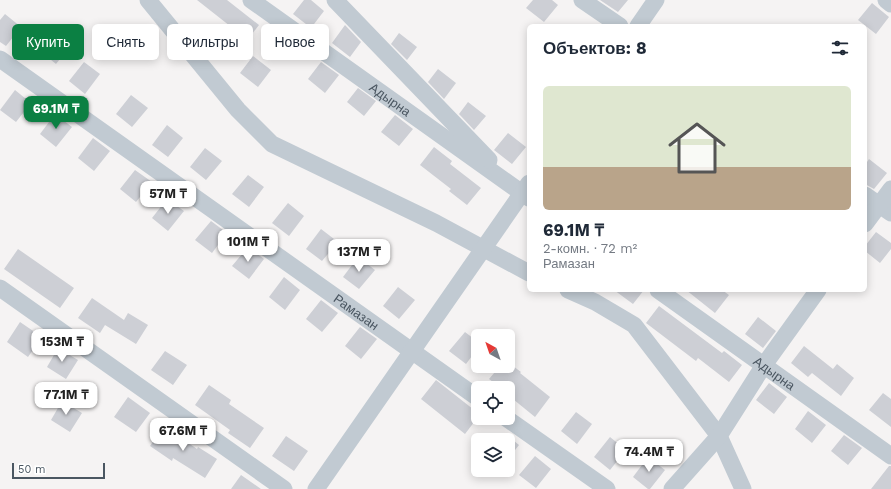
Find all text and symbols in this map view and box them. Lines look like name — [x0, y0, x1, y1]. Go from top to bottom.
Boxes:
chip: Купить — [12, 24, 84, 60]
chip: Снять — [92, 24, 159, 60]
chip: Фильтры — [167, 24, 253, 60]
chip: Новое — [261, 24, 329, 60]
icon: filters — [829, 37, 851, 59]
text: Объектов: 8 — [543, 38, 647, 58]
street label: Адырна — [366, 80, 414, 120]
pin: 69.1M ₸ — [19, 96, 93, 130]
text: 69.1M ₸ — [33, 101, 79, 116]
icon: home — [661, 112, 733, 184]
pin: 57M ₸ — [140, 181, 196, 215]
text: 57M ₸ — [149, 186, 187, 201]
text: 69.1M ₸ — [543, 220, 604, 240]
pin: 101M ₸ — [215, 229, 281, 263]
text: 101M ₸ — [227, 234, 269, 249]
pin: 137M ₸ — [326, 239, 392, 273]
text: 2-комн. · 72 m² — [543, 241, 637, 256]
text: 137M ₸ — [337, 244, 381, 259]
text: Рамазан — [543, 256, 595, 271]
street label: Рамазан — [331, 291, 382, 333]
pin: 153M ₸ — [29, 329, 95, 363]
north arrow — [471, 329, 515, 373]
map controls — [471, 329, 515, 477]
text: 153M ₸ — [40, 334, 84, 349]
street label: Адырна — [751, 354, 798, 394]
button: locate — [471, 381, 515, 425]
pin: 77.1M ₸ — [29, 382, 103, 416]
text: 77.1M ₸ — [44, 387, 88, 402]
pin: 67.6M ₸ — [146, 418, 220, 452]
text: 67.6M ₸ — [159, 423, 207, 438]
button: layers — [471, 433, 515, 477]
pin: 74.4M ₸ — [612, 439, 686, 473]
text: 74.4M ₸ — [624, 444, 674, 459]
scale bar — [12, 461, 105, 480]
text: 50 m — [18, 463, 45, 476]

